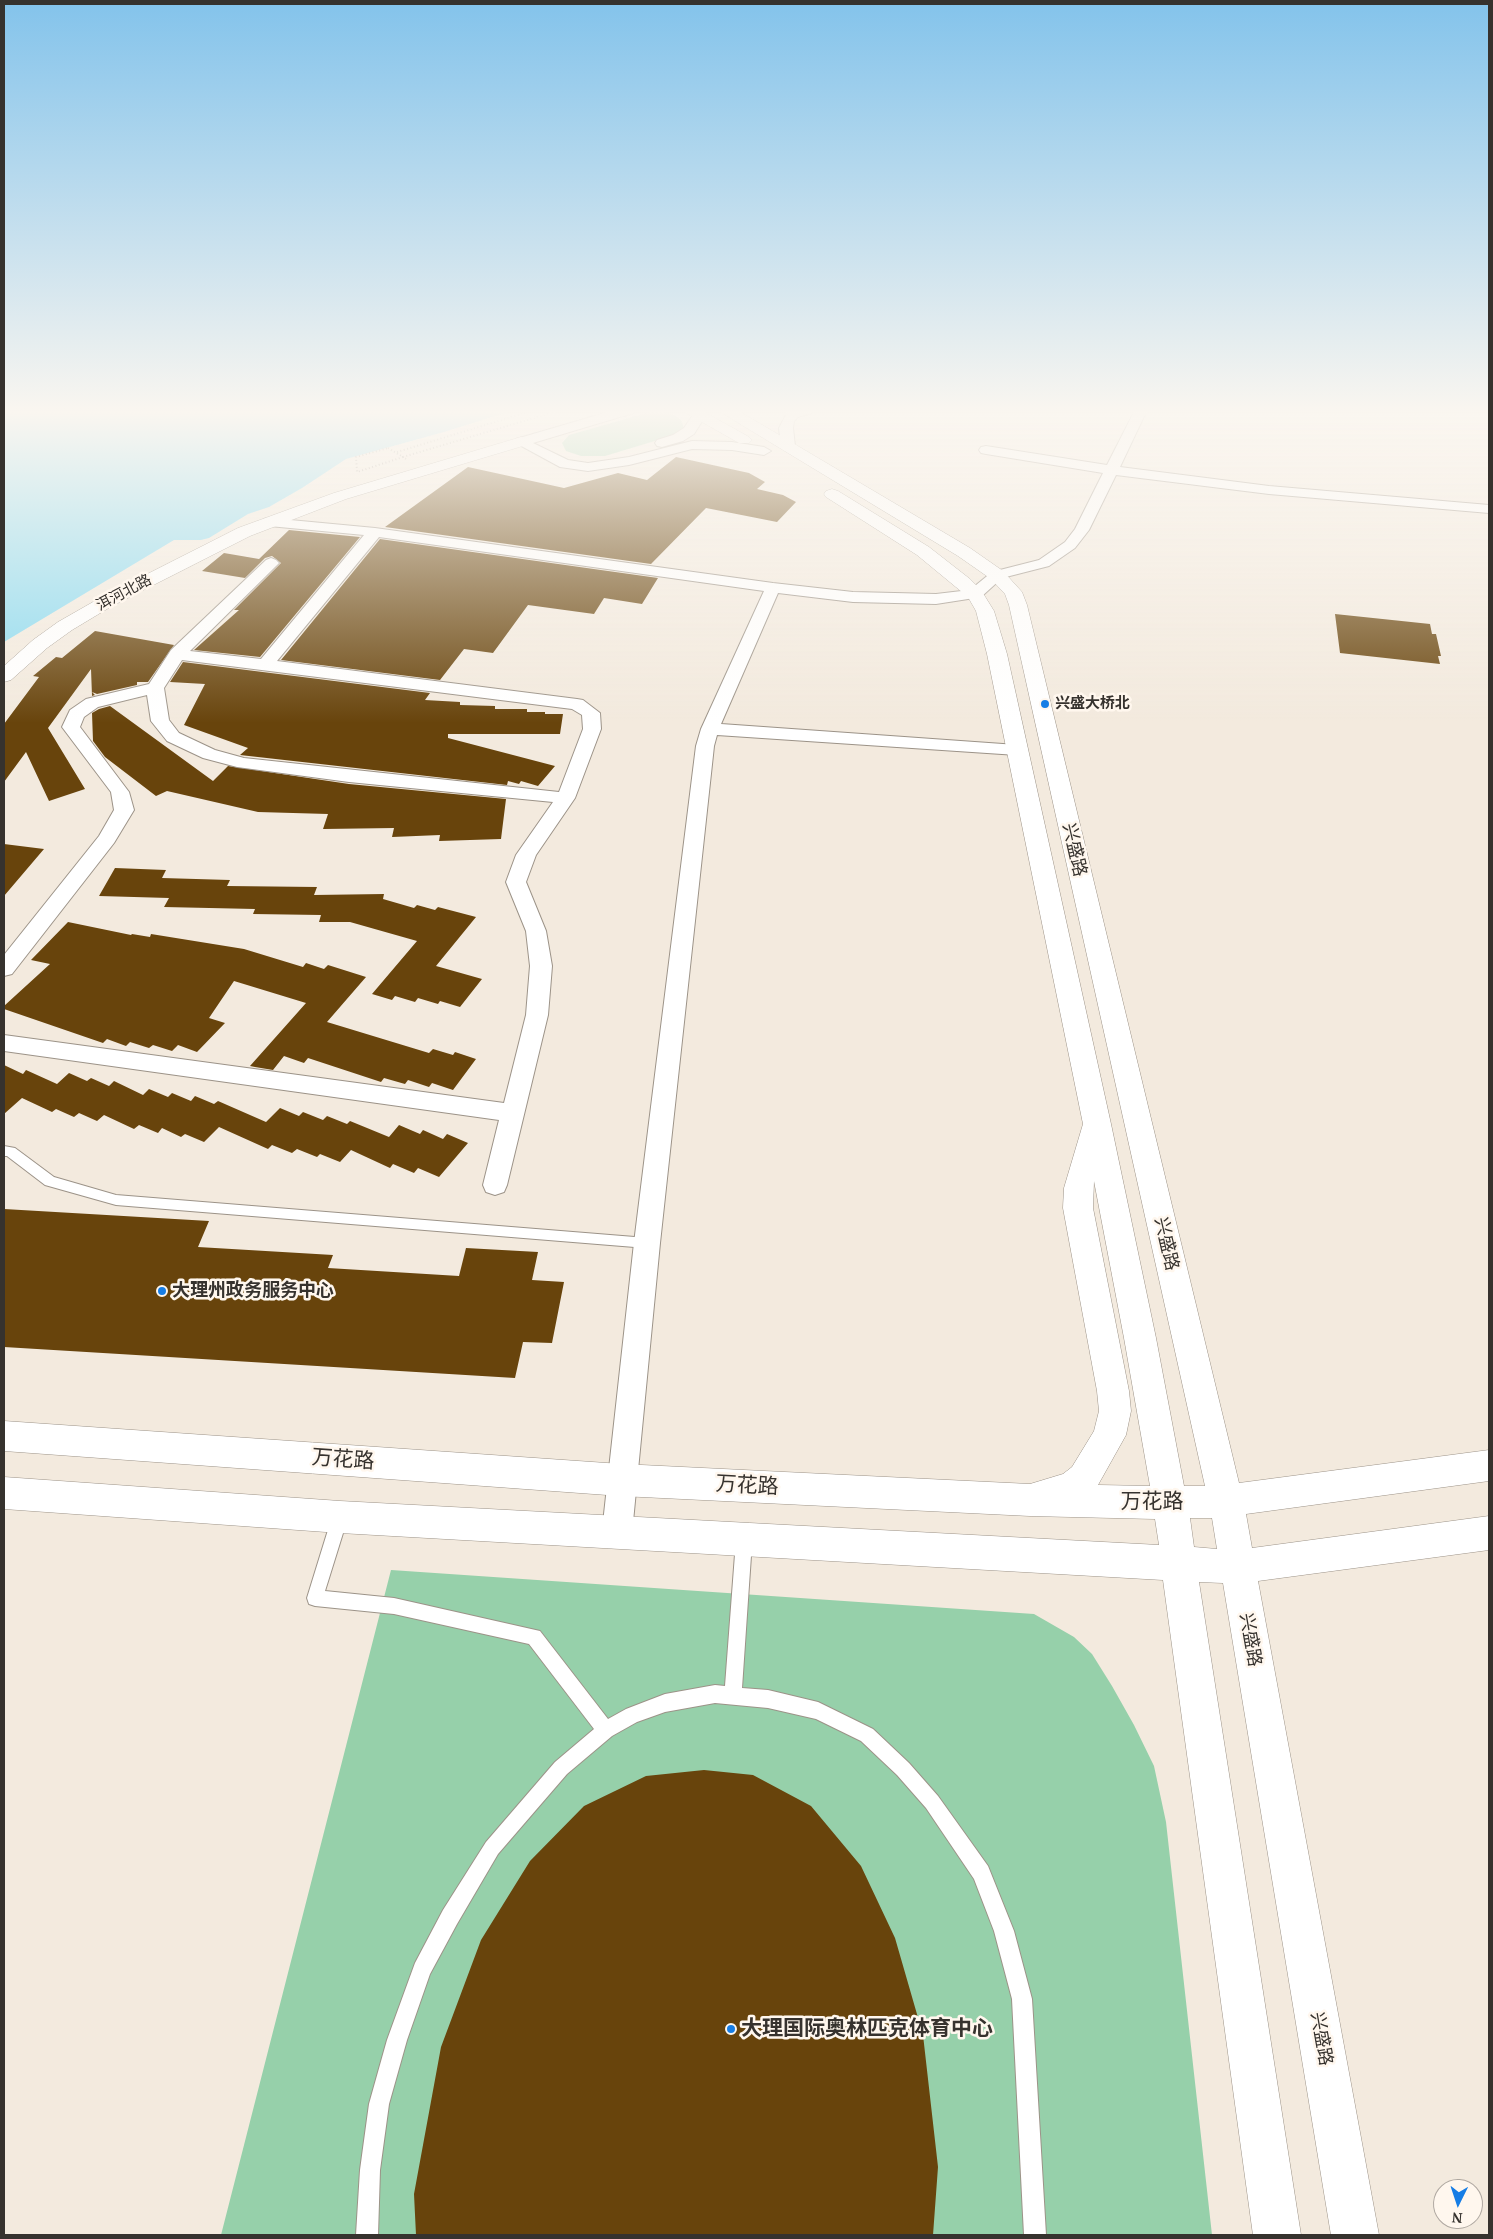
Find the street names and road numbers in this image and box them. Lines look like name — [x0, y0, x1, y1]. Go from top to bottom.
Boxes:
street label: 洱河北路 — [93, 571, 155, 615]
street label: 兴盛路 — [1057, 821, 1091, 879]
street label: 兴盛路 — [1149, 1215, 1183, 1273]
street label: 万花路 — [311, 1445, 375, 1475]
street label: 万花路 — [715, 1472, 779, 1500]
street label: 万花路 — [1121, 1489, 1183, 1515]
street label: 兴盛路 — [1235, 1612, 1265, 1668]
street label: 兴盛路 — [1306, 2011, 1336, 2067]

